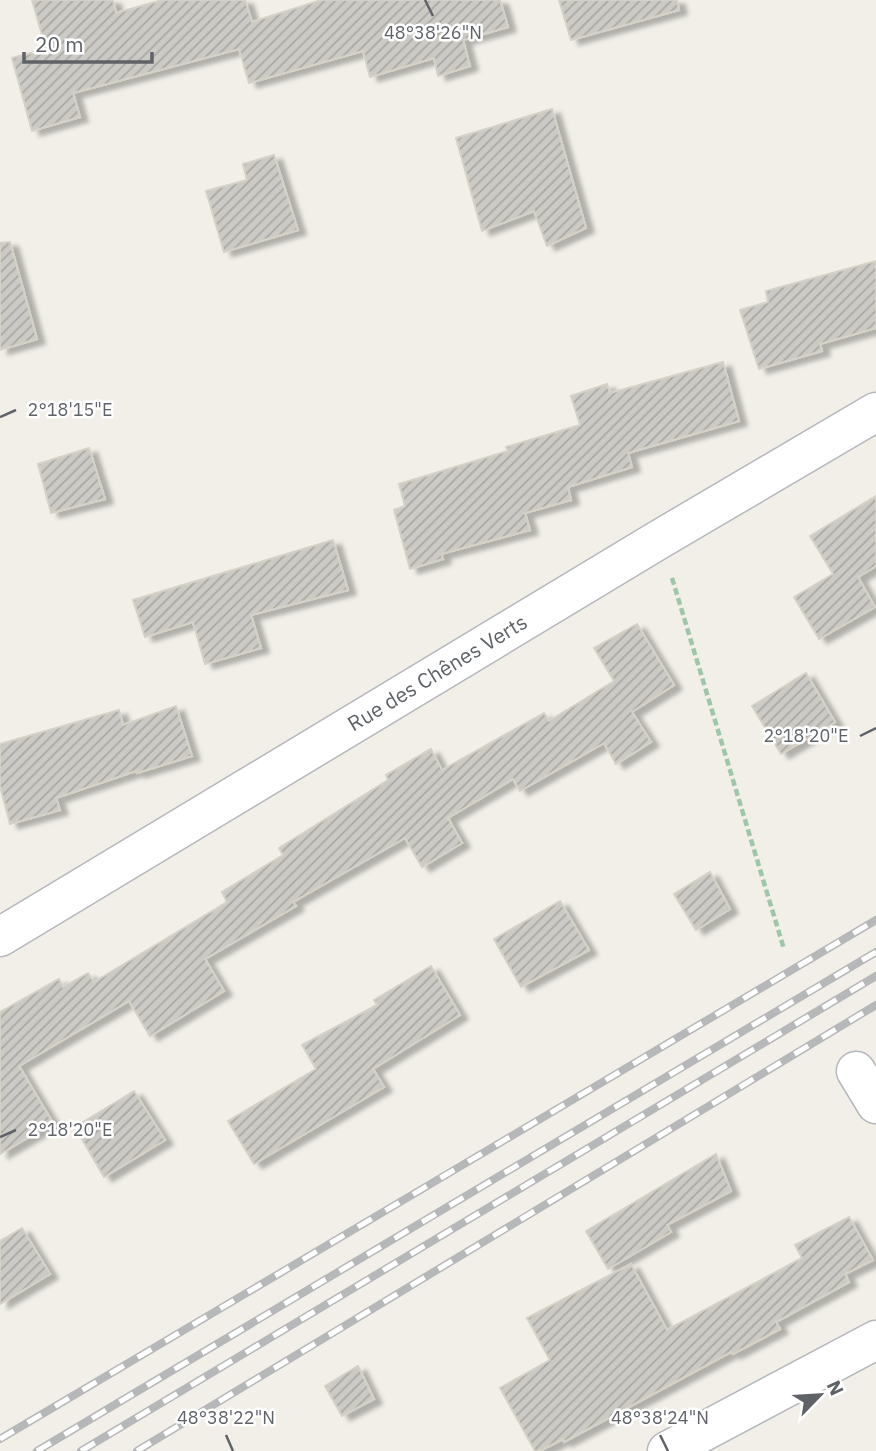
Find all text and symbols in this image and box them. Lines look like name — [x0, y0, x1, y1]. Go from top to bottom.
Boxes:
scale bar — [24, 21, 152, 65]
text: 48°38'26"N — [384, 21, 482, 44]
text: 20 m — [35, 30, 84, 58]
text: 2°18'15"E — [28, 398, 112, 421]
street label: Rue des Chênes Verts — [342, 607, 532, 737]
text: 2°18'20"E — [764, 724, 848, 747]
text: 2°18'20"E — [28, 1118, 112, 1141]
north arrow — [785, 1360, 855, 1430]
text: N — [822, 1377, 849, 1399]
text: 48°38'22"N — [177, 1406, 275, 1429]
text: 48°38'24"N — [611, 1406, 709, 1429]

